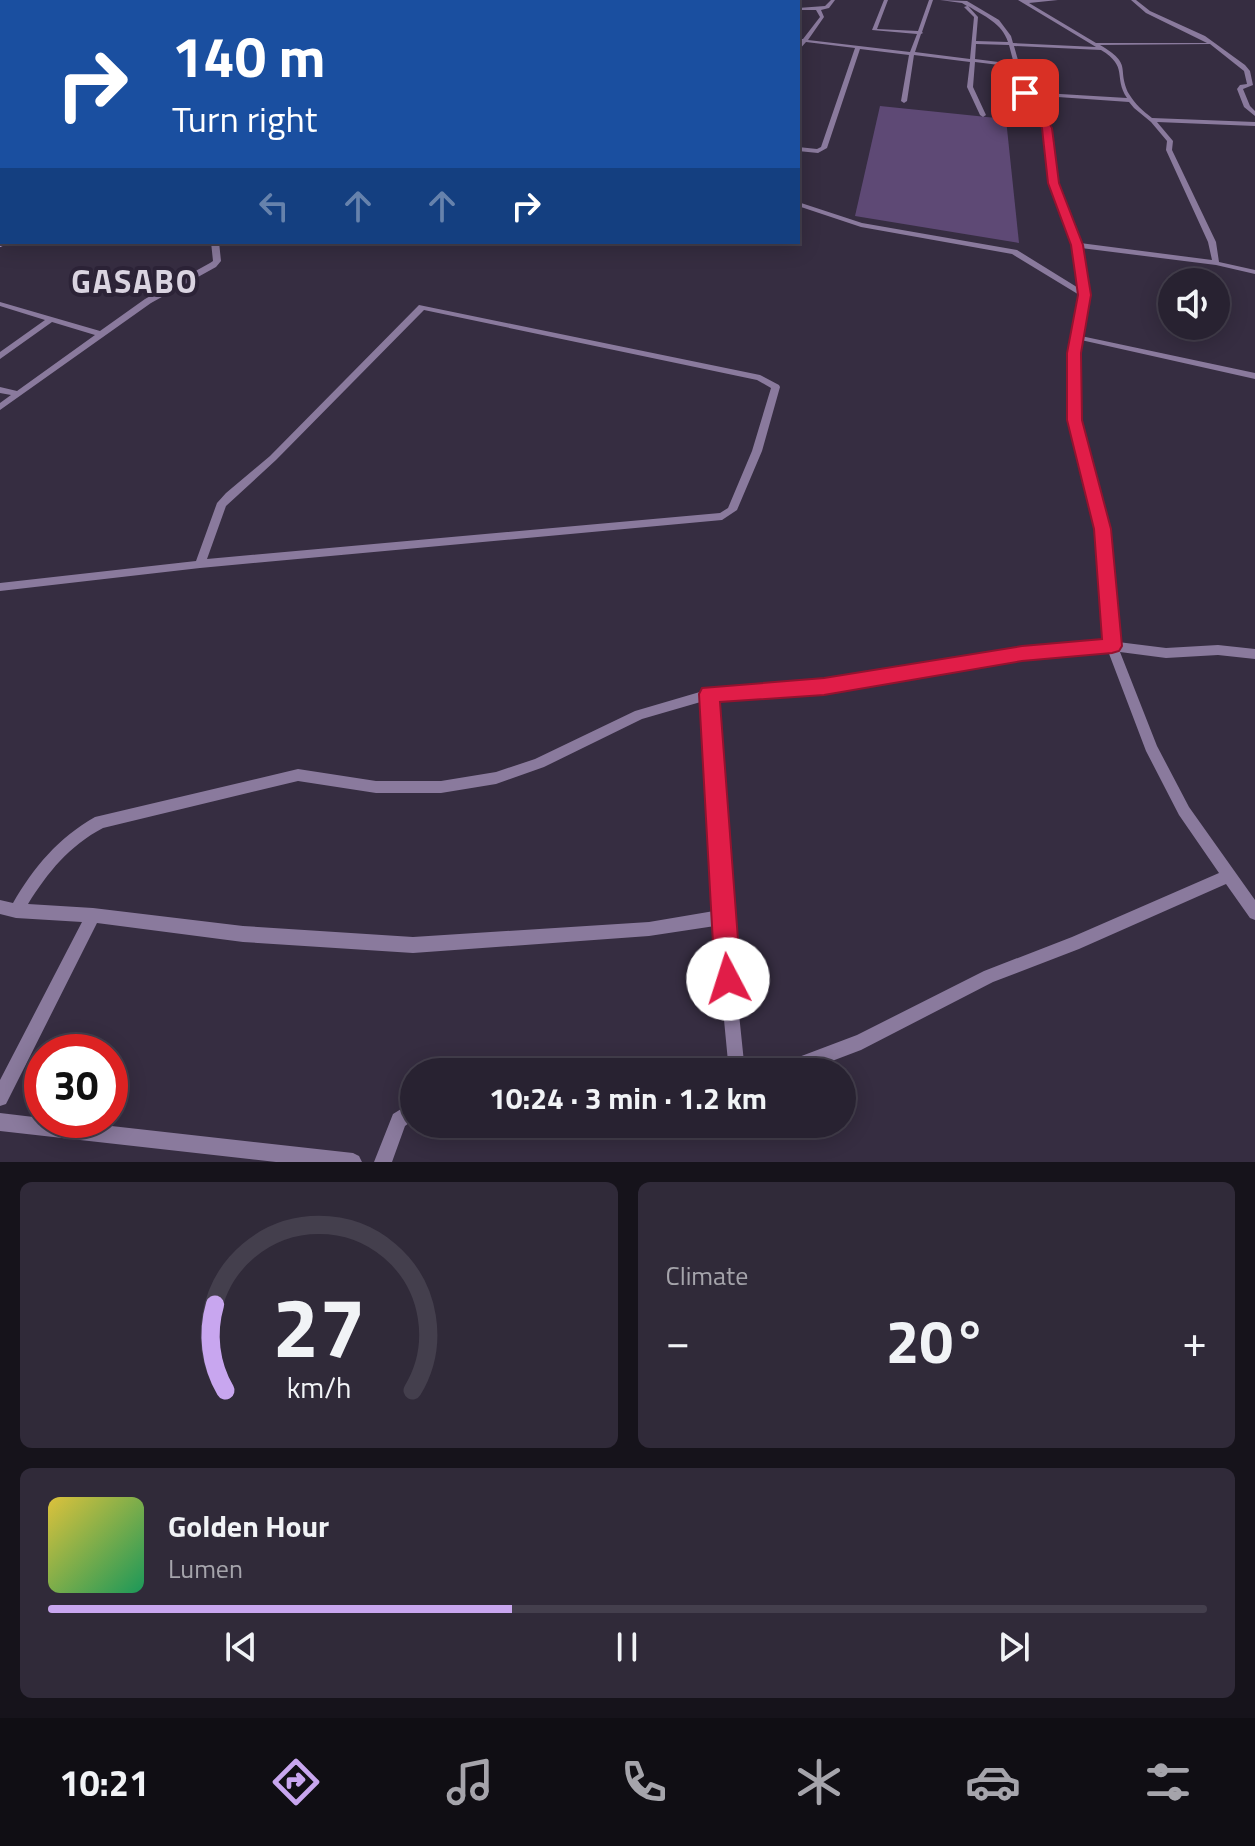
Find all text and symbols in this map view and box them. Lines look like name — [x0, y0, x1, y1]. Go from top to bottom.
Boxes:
text: 140 m — [172, 14, 325, 99]
icon: right — [40, 32, 144, 136]
pin — [991, 59, 1059, 127]
icon: arrive — [1003, 71, 1047, 115]
text: Turn right — [172, 91, 317, 146]
icon: left — [252, 184, 296, 228]
icon: ahead — [336, 184, 380, 228]
icon: ahead — [420, 184, 464, 228]
icon: right — [504, 184, 548, 228]
district label: GASABO — [71, 257, 199, 305]
map controls — [1158, 268, 1230, 340]
button: sound — [1158, 268, 1230, 340]
position arrow — [686, 937, 770, 1021]
speed limit sign: 30 — [24, 1034, 128, 1138]
text: 10:24 · 3 min · 1.2 km — [489, 1075, 767, 1121]
text: Climate — [666, 1256, 748, 1295]
text: 27 — [272, 1263, 365, 1389]
text: 20° — [886, 1295, 987, 1386]
text: − — [666, 1307, 690, 1374]
text: + — [1182, 1307, 1207, 1374]
text: km/h — [286, 1366, 351, 1409]
text: Golden Hour — [168, 1503, 329, 1549]
text: Lumen — [168, 1549, 243, 1588]
icon: previous — [219, 1625, 263, 1669]
icon: pause — [605, 1625, 649, 1669]
icon: next — [992, 1625, 1036, 1669]
icon: directions — [268, 1754, 324, 1810]
icon: music — [442, 1754, 498, 1810]
icon: phone — [616, 1754, 672, 1810]
icon: climate — [791, 1754, 847, 1810]
icon: car — [965, 1754, 1021, 1810]
icon: filters — [1140, 1754, 1196, 1810]
text: 10:21 — [59, 1755, 149, 1810]

